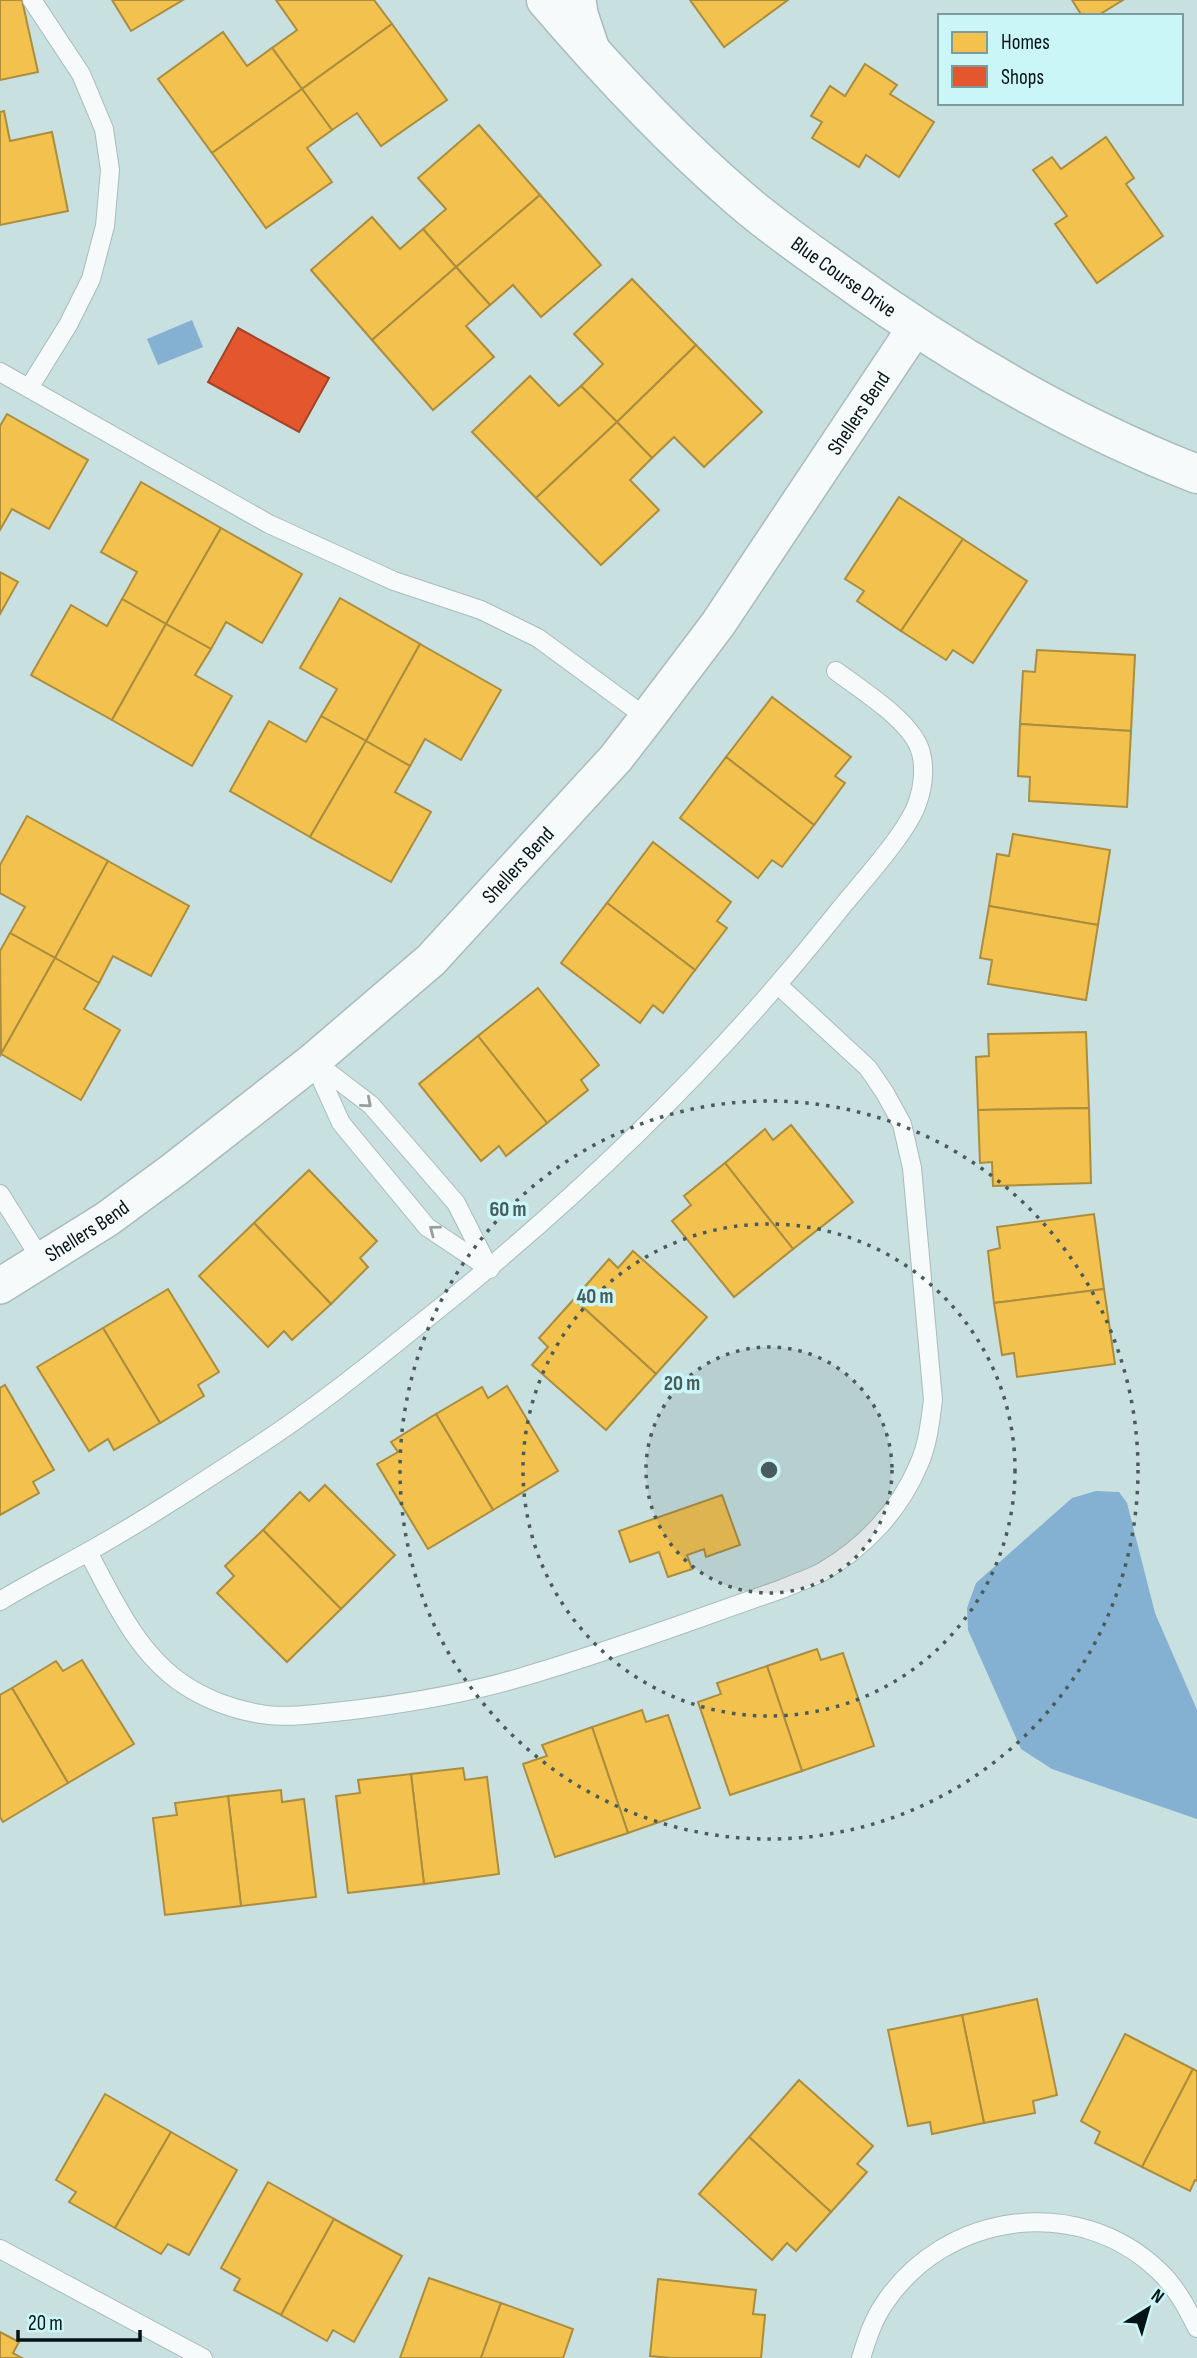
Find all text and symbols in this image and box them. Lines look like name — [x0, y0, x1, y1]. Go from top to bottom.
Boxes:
legend — [938, 14, 1183, 105]
text: Homes — [1001, 30, 1050, 55]
text: Shops — [1001, 65, 1044, 90]
street label: Blue Course Drive — [786, 231, 901, 323]
street label: Shellers Bend — [822, 367, 895, 459]
street label: Shellers Bend — [477, 822, 559, 908]
one-way arrow — [359, 1095, 372, 1107]
street label: Shellers Bend — [40, 1195, 134, 1267]
text: 60 m — [489, 1197, 527, 1222]
one-way arrow — [429, 1226, 441, 1239]
text: 40 m — [577, 1284, 613, 1309]
text: 20 m — [664, 1371, 700, 1396]
centre of rings — [757, 1458, 781, 1482]
north arrow — [1113, 2274, 1183, 2344]
text: N — [1146, 2284, 1168, 2309]
scale bar — [18, 2298, 140, 2342]
text: 20 m — [28, 2311, 63, 2336]

